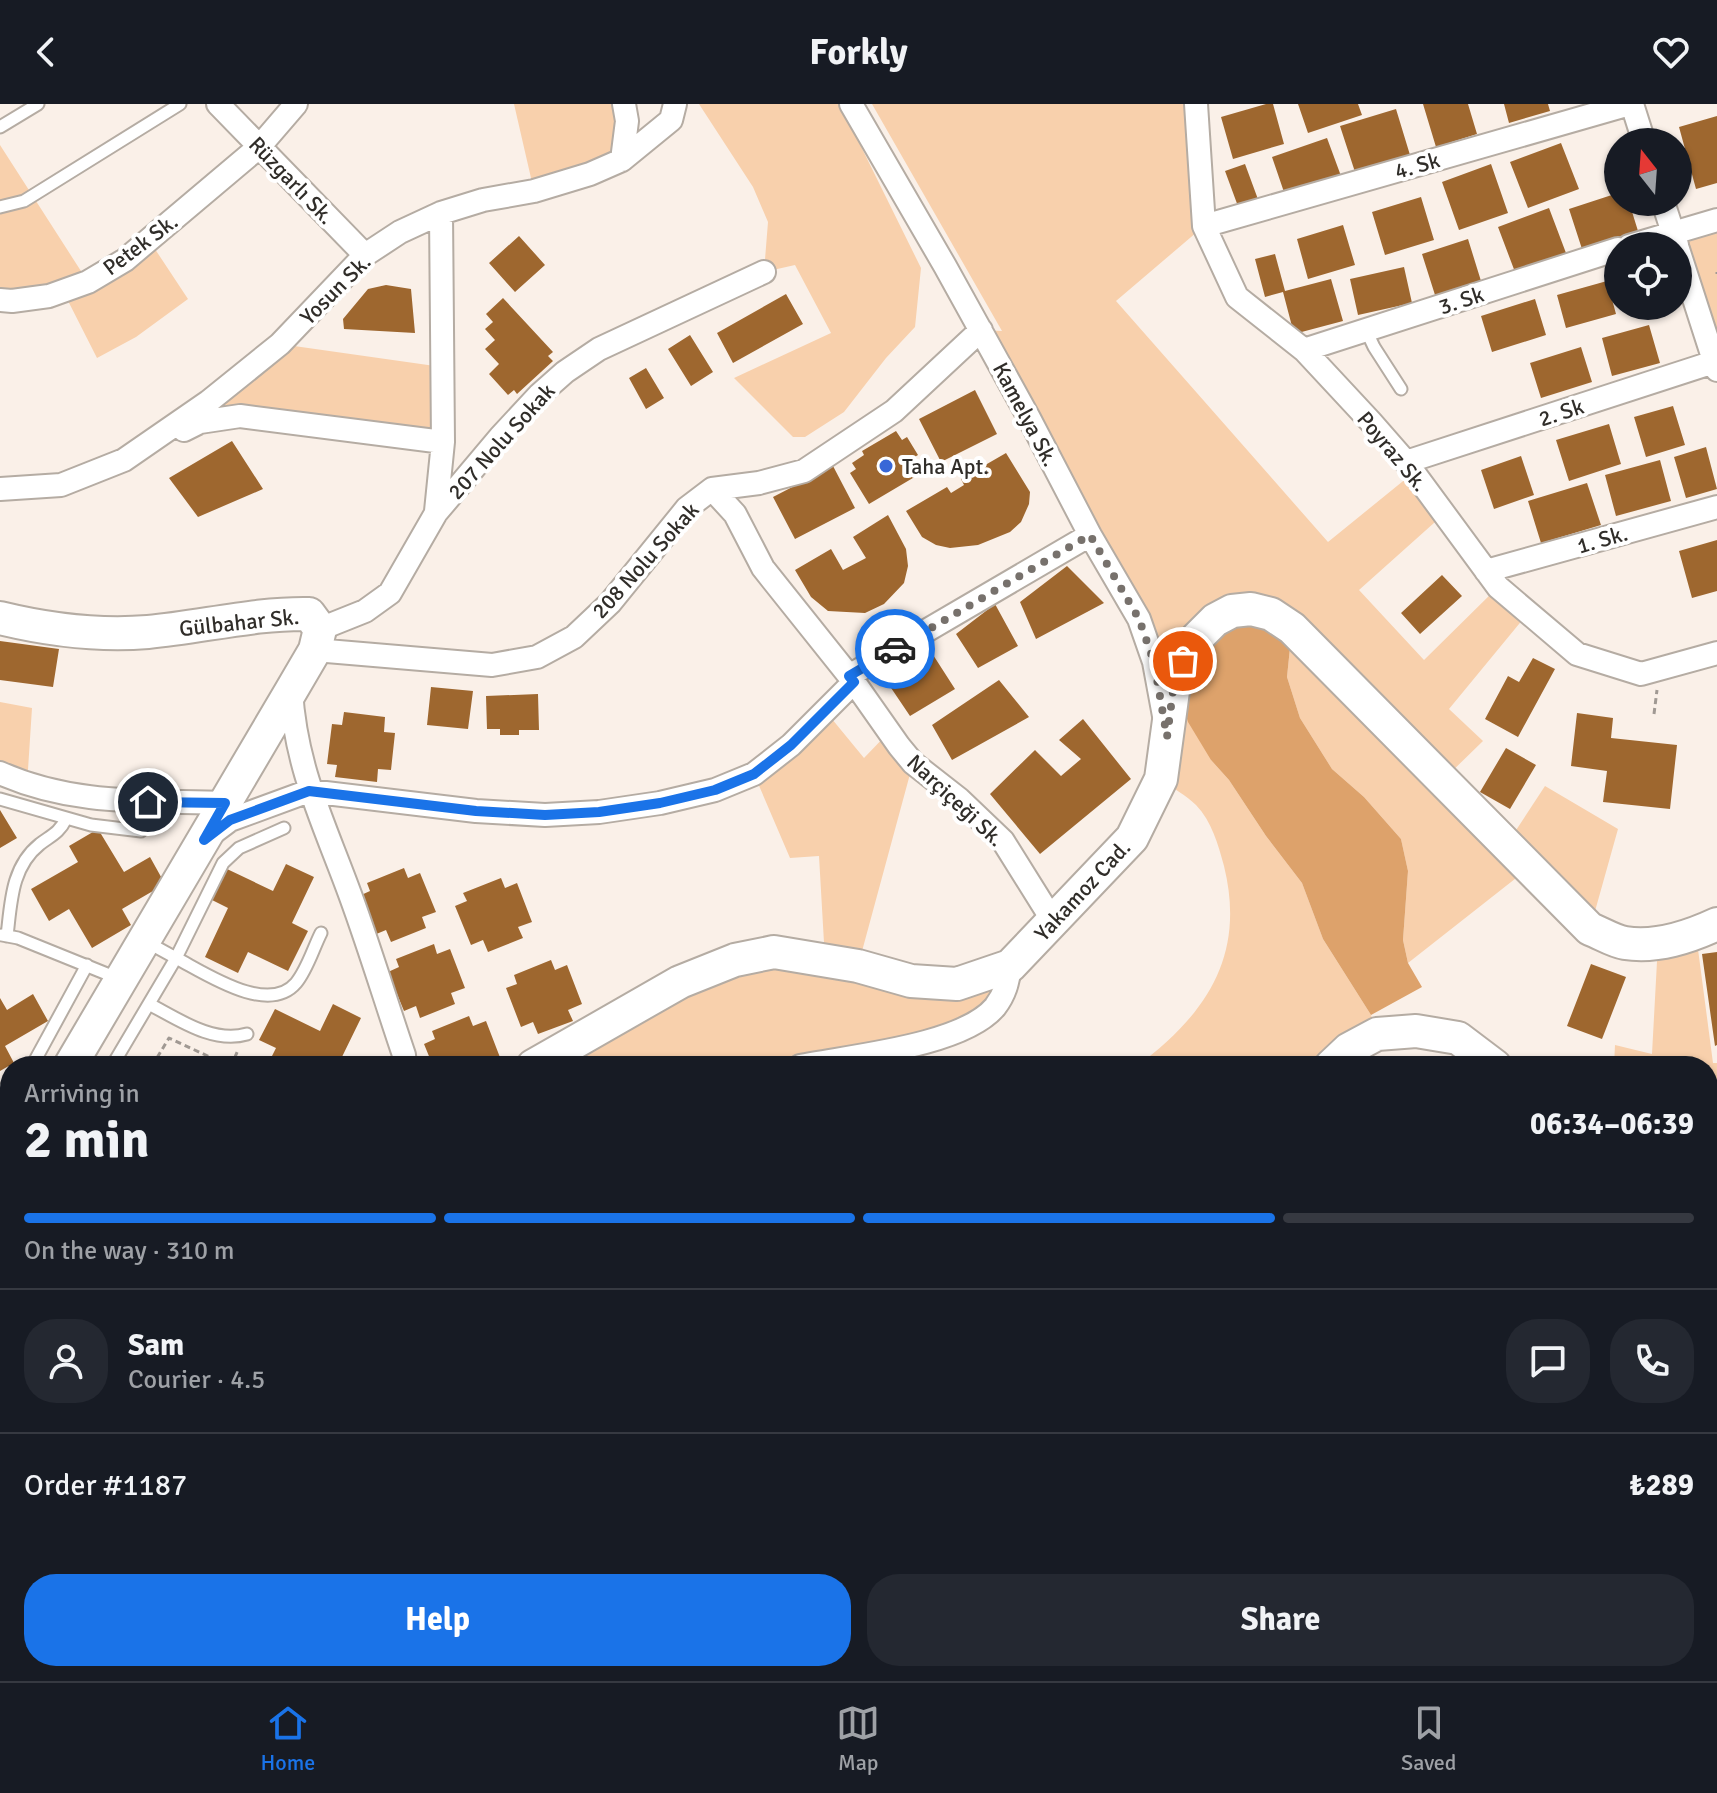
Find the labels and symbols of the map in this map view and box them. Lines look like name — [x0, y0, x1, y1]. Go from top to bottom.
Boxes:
north arrow — [1604, 128, 1692, 216]
street label: Rüzgarlı Sk. — [243, 131, 340, 230]
street label: 4. Sk — [1391, 146, 1443, 185]
street label: Petek Sk. — [98, 208, 183, 281]
street label: Yosun Sk. — [294, 248, 376, 330]
street label: 3. Sk — [1435, 281, 1487, 320]
street label: Kamelya Sk. — [987, 358, 1064, 471]
street label: 207 Nolu Sokak — [442, 378, 561, 505]
street label: 2. Sk — [1535, 393, 1587, 432]
street label: Poyraz Sk. — [1351, 406, 1434, 497]
place label: Taha Apt. — [902, 453, 989, 480]
marker: Taha Apt. — [877, 457, 895, 475]
street label: 208 Nolu Sokak — [586, 497, 705, 624]
street label: 1. Sk. — [1574, 519, 1631, 560]
street label: Gülbahar Sk. — [178, 603, 300, 642]
courier — [855, 609, 935, 689]
pin — [1149, 627, 1217, 695]
street label: Narçiçeği Sk. — [901, 749, 1010, 852]
pin — [114, 768, 182, 836]
street label: Yakamoz Cad. — [1029, 834, 1136, 946]

